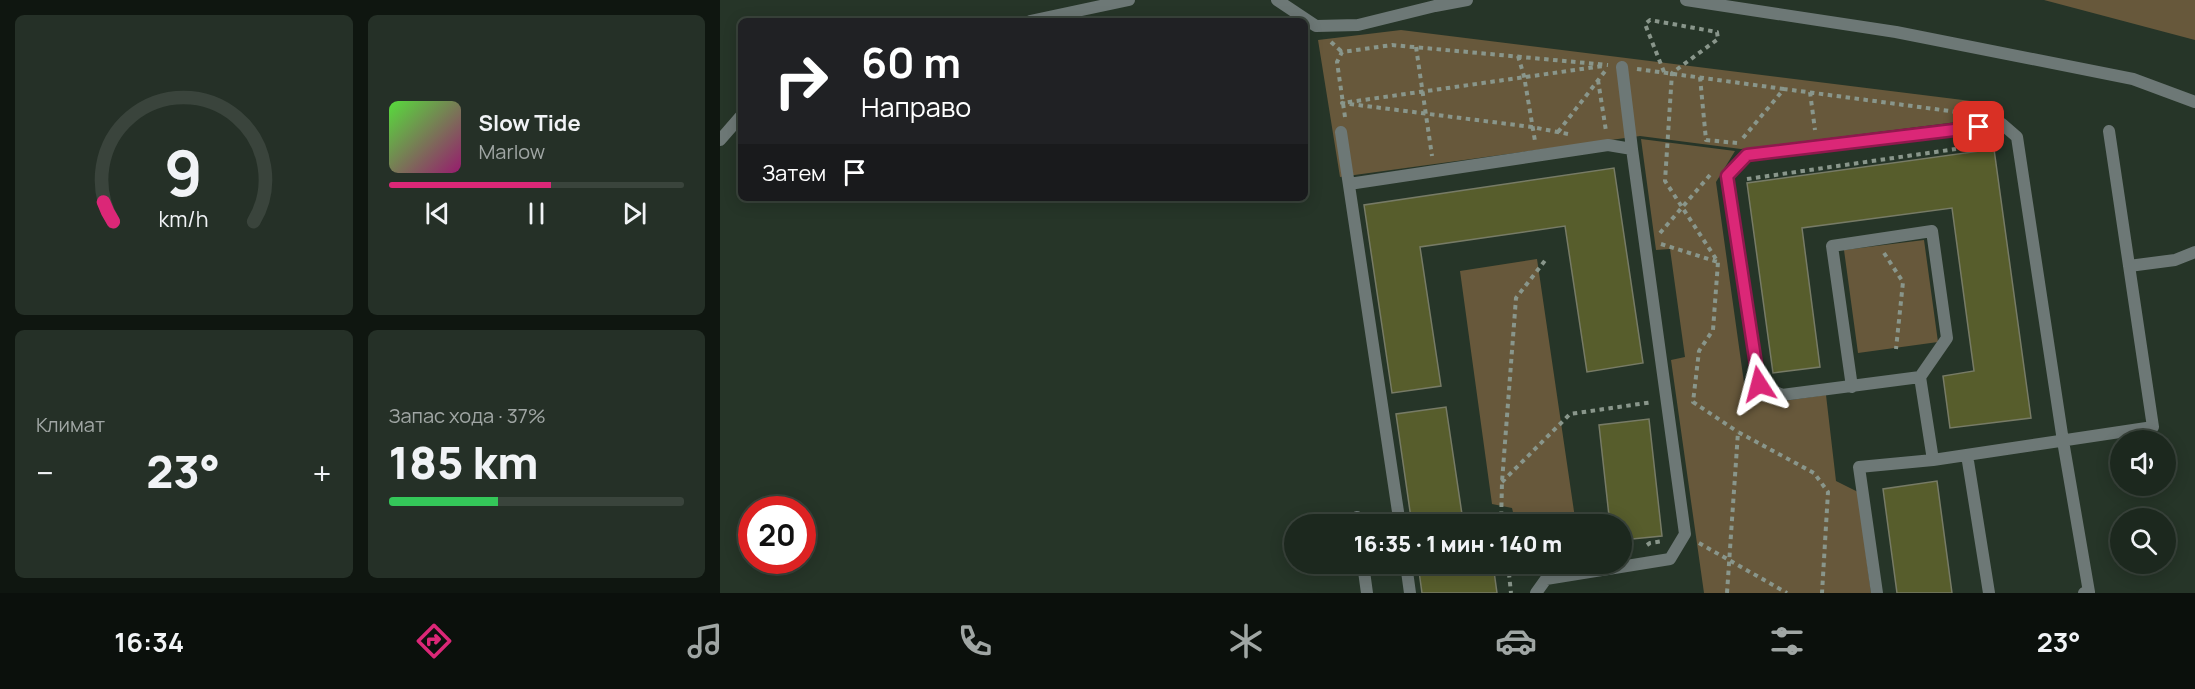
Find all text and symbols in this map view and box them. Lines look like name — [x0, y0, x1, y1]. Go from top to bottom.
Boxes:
text: 60 m — [861, 33, 961, 91]
icon: right — [762, 42, 840, 120]
text: Направо — [861, 88, 971, 125]
pin — [1953, 101, 2004, 152]
text: Slow Tide — [479, 108, 581, 138]
icon: arrive — [1962, 110, 1995, 143]
text: 9 — [164, 129, 203, 215]
text: Marlow — [479, 138, 545, 165]
icon: arrive — [838, 156, 871, 189]
text: Затем — [762, 158, 826, 188]
icon: previous — [421, 197, 454, 230]
icon: pause — [520, 197, 553, 230]
icon: next — [618, 197, 651, 230]
text: km/h — [159, 205, 209, 234]
position arrow — [1727, 352, 1791, 416]
text: Запас хода · 37% — [389, 402, 546, 429]
text: Климат — [36, 411, 105, 438]
map controls — [2110, 430, 2176, 574]
button: sound — [2110, 430, 2176, 496]
text: 185 km — [389, 431, 539, 493]
text: 23° — [146, 440, 220, 502]
text: − — [36, 450, 54, 495]
text: + — [312, 450, 331, 495]
speed limit sign: 20 — [738, 496, 816, 574]
button: search — [2110, 508, 2176, 574]
text: 16:35 · 1 мин · 140 m — [1354, 529, 1562, 559]
icon: directions — [413, 620, 455, 662]
icon: music — [684, 620, 726, 662]
icon: phone — [954, 620, 996, 662]
icon: climate — [1225, 620, 1267, 662]
icon: car — [1495, 620, 1537, 662]
icon: filters — [1766, 620, 1808, 662]
text: 16:34 — [114, 623, 184, 660]
text: 23° — [2037, 623, 2081, 660]

